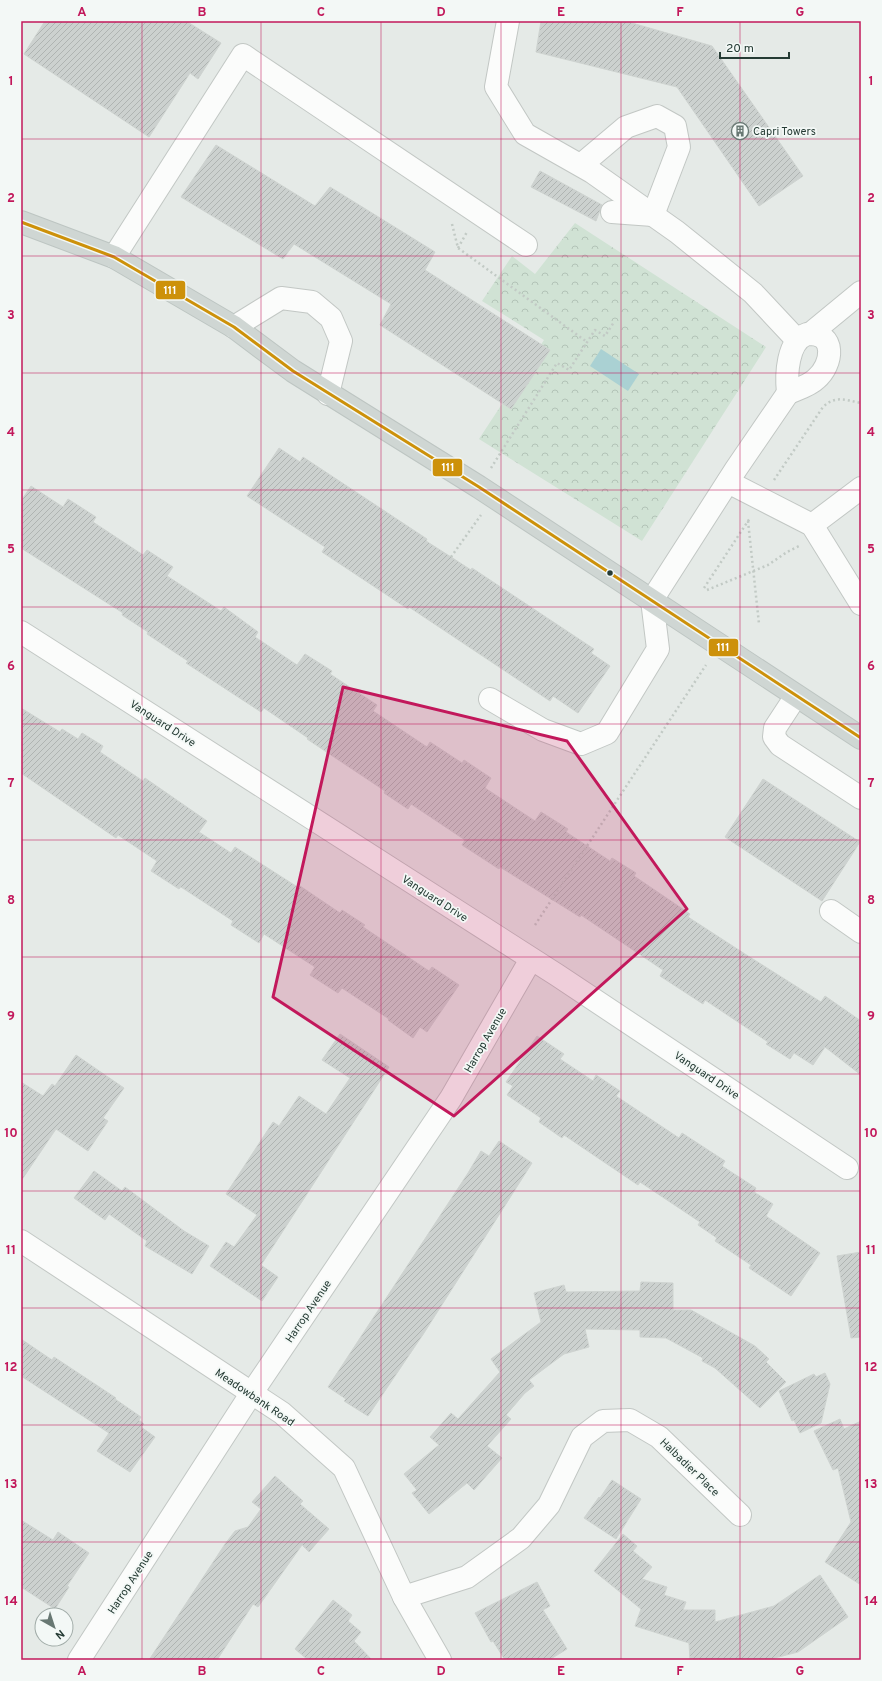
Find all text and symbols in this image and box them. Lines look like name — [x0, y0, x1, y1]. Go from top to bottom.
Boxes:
text: A — [77, 5, 87, 21]
text: B — [198, 5, 207, 21]
text: C — [317, 5, 325, 21]
text: D — [436, 5, 446, 21]
text: E — [557, 5, 565, 21]
text: F — [676, 5, 684, 21]
text: G — [796, 5, 805, 21]
scale bar — [720, 34, 789, 60]
text: 20 m — [726, 41, 754, 57]
text: 1 — [8, 74, 14, 90]
text: 1 — [868, 74, 874, 90]
building icon: Capri Towers — [730, 121, 750, 141]
place label: Capri Towers — [753, 125, 816, 139]
text: 2 — [7, 191, 15, 207]
text: 2 — [867, 191, 875, 207]
line badge: 111 — [155, 280, 186, 300]
text: 111 — [163, 284, 177, 298]
text: 3 — [7, 308, 15, 324]
text: 3 — [867, 308, 875, 324]
text: 4 — [7, 425, 15, 441]
text: 4 — [867, 425, 875, 441]
line badge: 111 — [432, 458, 463, 477]
text: 111 — [441, 461, 455, 475]
text: 5 — [7, 542, 15, 558]
text: 5 — [867, 542, 875, 558]
unlabelled marker — [605, 568, 615, 578]
line badge: 111 — [708, 638, 739, 657]
text: 111 — [716, 641, 730, 655]
text: 6 — [7, 659, 15, 675]
text: 6 — [867, 659, 875, 675]
street label: Vanguard Drive — [127, 697, 198, 750]
text: 7 — [8, 776, 15, 792]
text: 7 — [868, 776, 875, 792]
street label: Vanguard Drive — [399, 872, 470, 925]
text: 8 — [7, 893, 15, 909]
text: 8 — [867, 893, 875, 909]
street label: Harrop Avenue — [462, 1005, 510, 1076]
text: 9 — [7, 1009, 15, 1025]
text: 9 — [867, 1009, 875, 1025]
street label: Vanguard Drive — [671, 1049, 742, 1103]
text: 10 — [4, 1126, 18, 1142]
text: 10 — [864, 1126, 878, 1142]
text: 11 — [6, 1243, 16, 1259]
text: 11 — [866, 1243, 876, 1259]
street label: Harrop Avenue — [283, 1277, 335, 1346]
text: 12 — [4, 1360, 18, 1376]
text: 12 — [864, 1360, 878, 1376]
street label: Meadowbank Road — [212, 1366, 297, 1430]
street label: Halbadier Place — [657, 1436, 722, 1500]
text: 13 — [5, 1477, 18, 1493]
text: 13 — [865, 1477, 878, 1493]
street label: Harrop Avenue — [105, 1548, 157, 1617]
text: 14 — [4, 1594, 18, 1610]
text: 14 — [864, 1594, 878, 1610]
north arrow — [34, 1607, 74, 1647]
text: N — [52, 1626, 67, 1642]
text: A — [77, 1664, 87, 1680]
text: B — [198, 1664, 207, 1680]
text: C — [317, 1664, 325, 1680]
text: D — [436, 1664, 446, 1680]
text: E — [557, 1664, 565, 1680]
text: F — [676, 1664, 684, 1680]
text: G — [796, 1664, 805, 1680]

